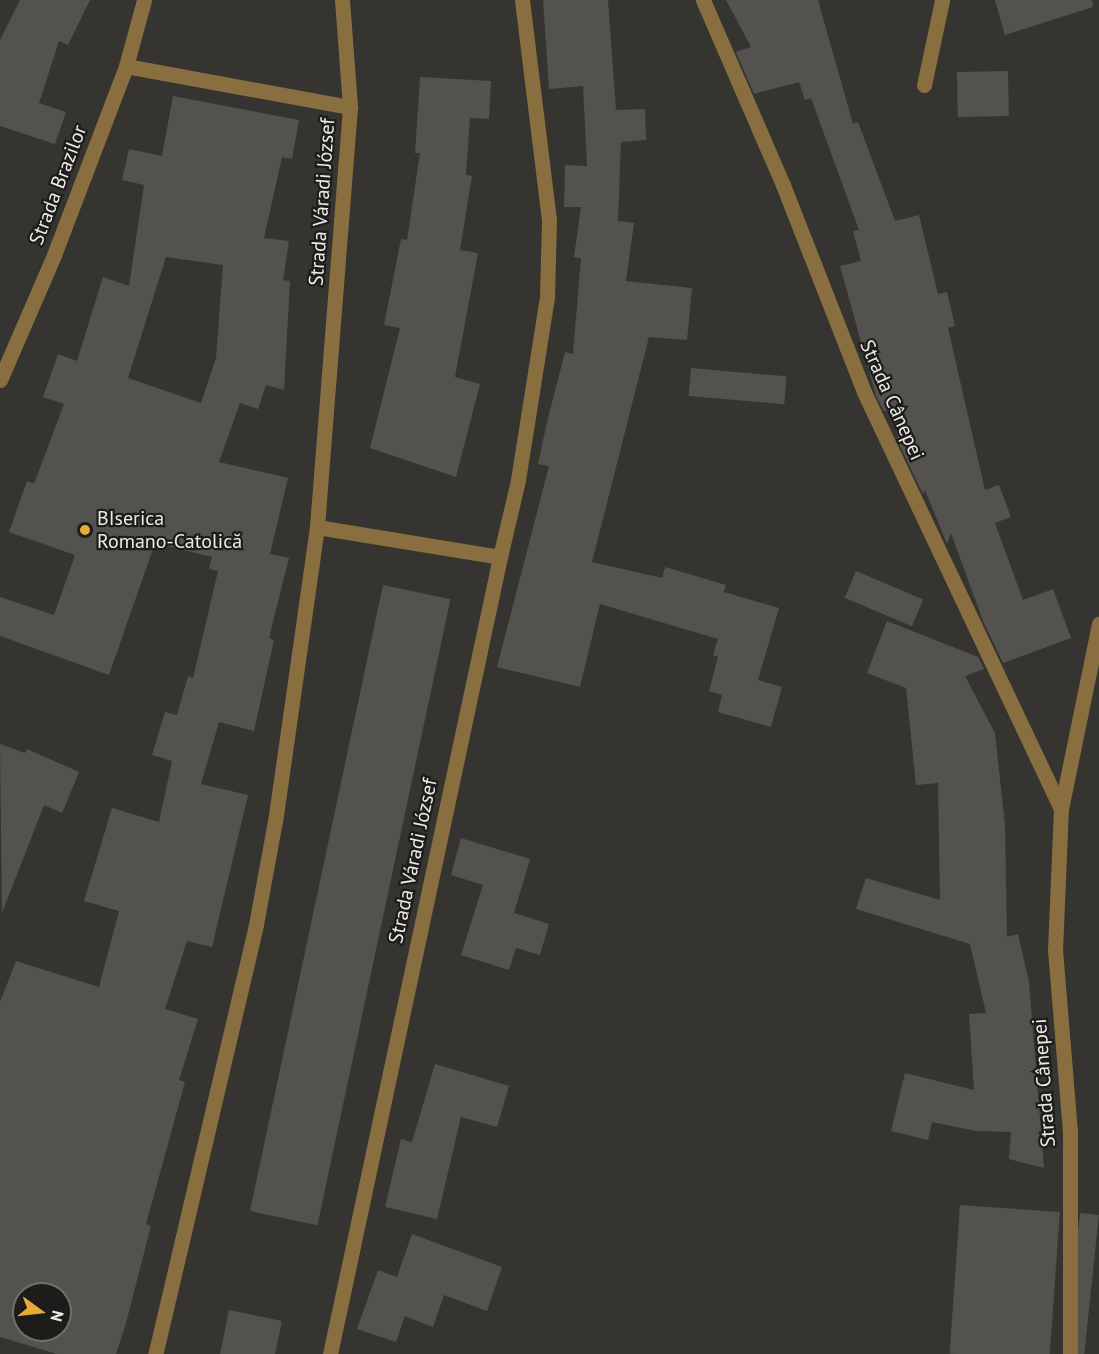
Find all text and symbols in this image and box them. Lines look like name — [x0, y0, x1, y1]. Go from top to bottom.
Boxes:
street label: Strada Váradi József — [304, 117, 340, 287]
street label: Strada Brazilor — [24, 122, 92, 248]
street label: Strada Cânepei — [855, 336, 929, 464]
place label: BIserica Romano-Catolică — [97, 506, 242, 553]
marker: BIserica Romano-Catolică — [78, 523, 92, 537]
street label: Strada Váradi József — [384, 776, 442, 946]
street label: Strada Cânepei — [1028, 1018, 1060, 1148]
north arrow — [12, 1282, 72, 1342]
text: N — [46, 1308, 68, 1324]

